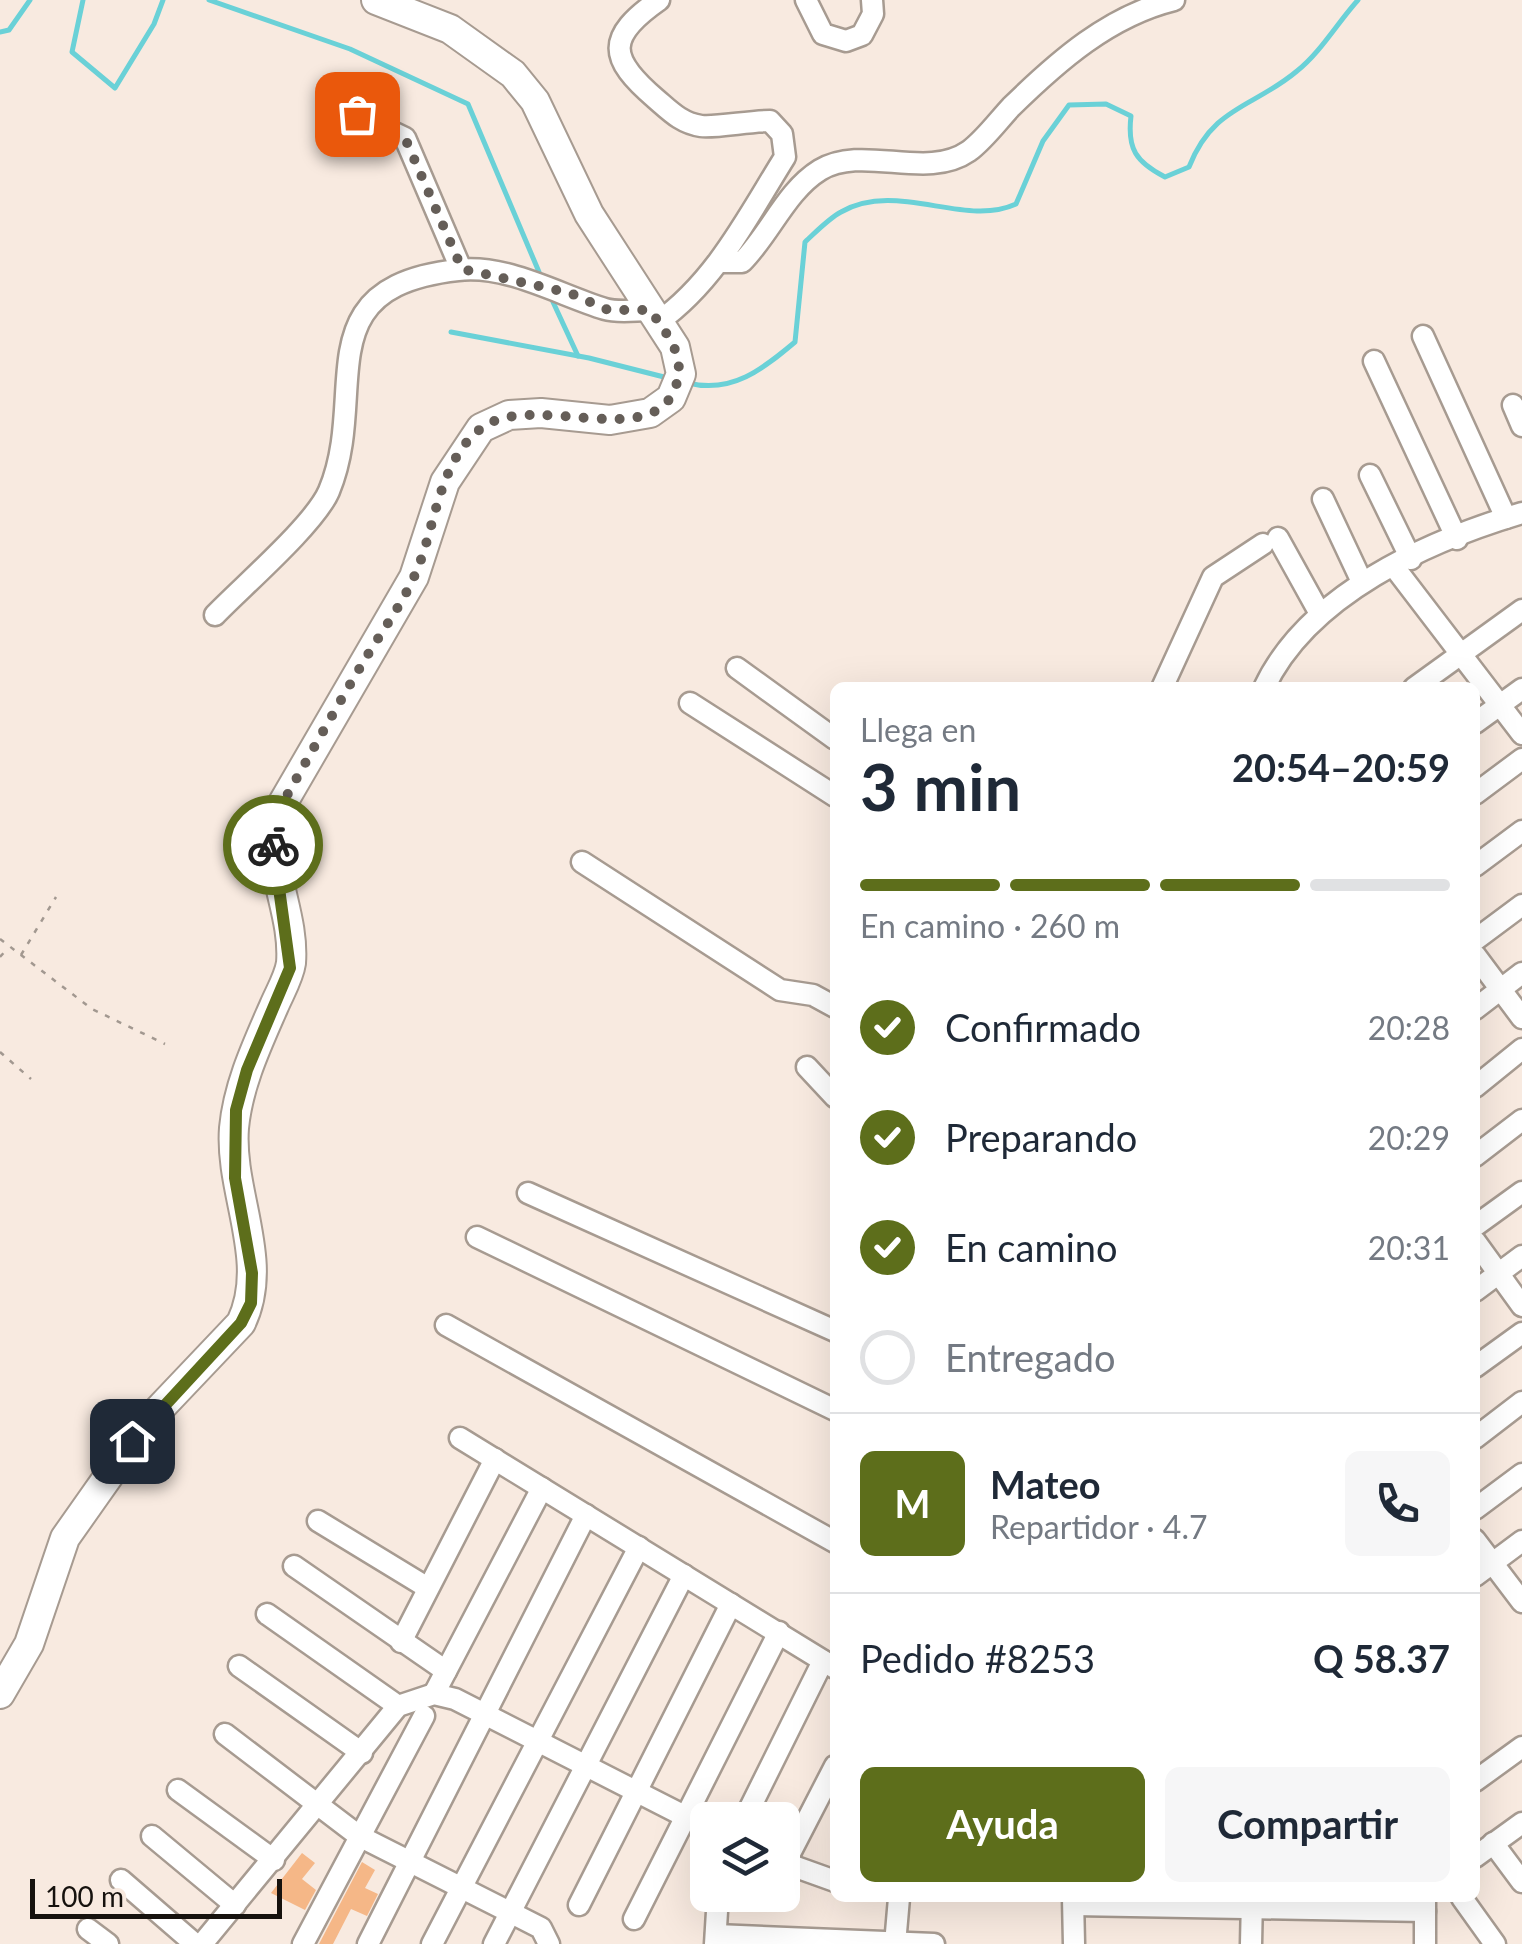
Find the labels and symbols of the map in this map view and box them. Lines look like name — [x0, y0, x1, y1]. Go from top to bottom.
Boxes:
pin — [315, 72, 400, 157]
courier — [223, 795, 323, 895]
pin — [90, 1399, 175, 1484]
scale bar — [30, 1874, 282, 1918]

